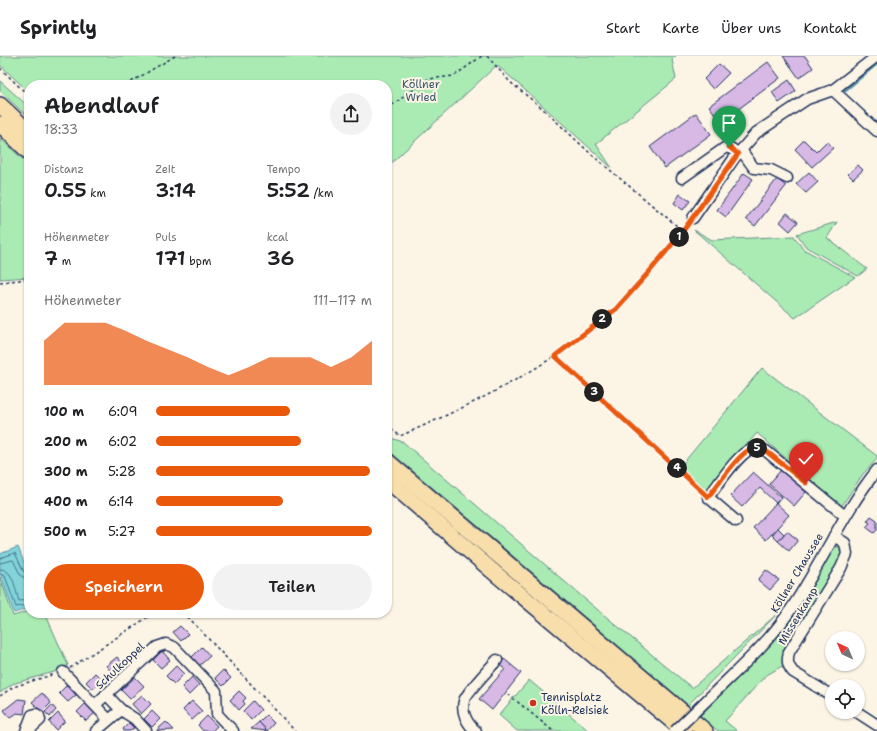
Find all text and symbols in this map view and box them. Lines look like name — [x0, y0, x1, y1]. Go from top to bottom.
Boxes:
text: Sprintly — [20, 15, 97, 40]
text: Start — [606, 19, 640, 37]
text: Karte — [662, 19, 699, 37]
text: Über uns — [721, 19, 781, 37]
text: Kontakt — [803, 19, 857, 37]
park label: Köllner Wried — [402, 77, 440, 105]
text: Abendlauf — [44, 91, 159, 120]
button: share — [330, 93, 372, 135]
pin — [712, 106, 746, 147]
icon: arrive — [718, 112, 740, 134]
text: 18:33 — [44, 121, 78, 138]
text: Distanz — [44, 162, 84, 177]
text: Zeit — [155, 162, 176, 177]
text: Tempo — [267, 162, 301, 177]
text: 0.55 — [44, 177, 87, 203]
text: 3:14 — [155, 177, 196, 203]
text: 5:52 — [267, 177, 310, 203]
text: km — [87, 186, 106, 201]
text: /km — [310, 186, 333, 201]
pin: 1 — [669, 227, 689, 247]
text: 1 — [676, 229, 682, 244]
text: Höhenmeter — [44, 230, 109, 245]
text: Puls — [155, 230, 177, 245]
text: kcal — [267, 230, 288, 245]
text: 7 — [44, 245, 58, 271]
text: 171 — [155, 245, 186, 271]
text: 36 — [267, 245, 295, 271]
text: m — [58, 254, 71, 269]
text: bpm — [186, 254, 212, 269]
text: Höhenmeter — [44, 292, 121, 309]
text: 111–117 m — [313, 292, 372, 309]
pin: 2 — [592, 309, 612, 329]
text: 2 — [598, 311, 606, 326]
pin: 3 — [584, 382, 604, 402]
text: 3 — [590, 384, 598, 399]
text: 100 m — [44, 403, 84, 420]
text: 6:09 — [108, 403, 138, 420]
text: 200 m — [44, 433, 87, 450]
text: 6:02 — [108, 433, 137, 450]
pin: 5 — [747, 438, 767, 458]
text: 5 — [754, 440, 760, 455]
pin — [789, 442, 823, 483]
icon: check — [795, 448, 817, 470]
pin: 4 — [667, 458, 687, 478]
text: 4 — [673, 460, 681, 475]
text: 300 m — [44, 463, 88, 480]
text: 5:28 — [108, 463, 136, 480]
text: 400 m — [44, 493, 88, 510]
text: 6:14 — [108, 493, 133, 510]
text: 500 m — [44, 523, 87, 540]
text: 5:27 — [108, 523, 136, 540]
street label: Köllner Chaussee — [767, 530, 827, 616]
button: Speichern — [44, 564, 204, 610]
button: Teilen — [212, 564, 372, 610]
street label: Missenkamp — [775, 584, 821, 648]
north arrow — [825, 631, 865, 671]
map controls — [825, 631, 865, 719]
street label: Schulkoppel — [92, 639, 148, 693]
button: locate — [825, 679, 865, 719]
place label: Tennisplatz Kölln-Reisiek — [541, 690, 609, 718]
marker: Tennisplatz Kölln-Reisiek — [528, 698, 538, 708]

